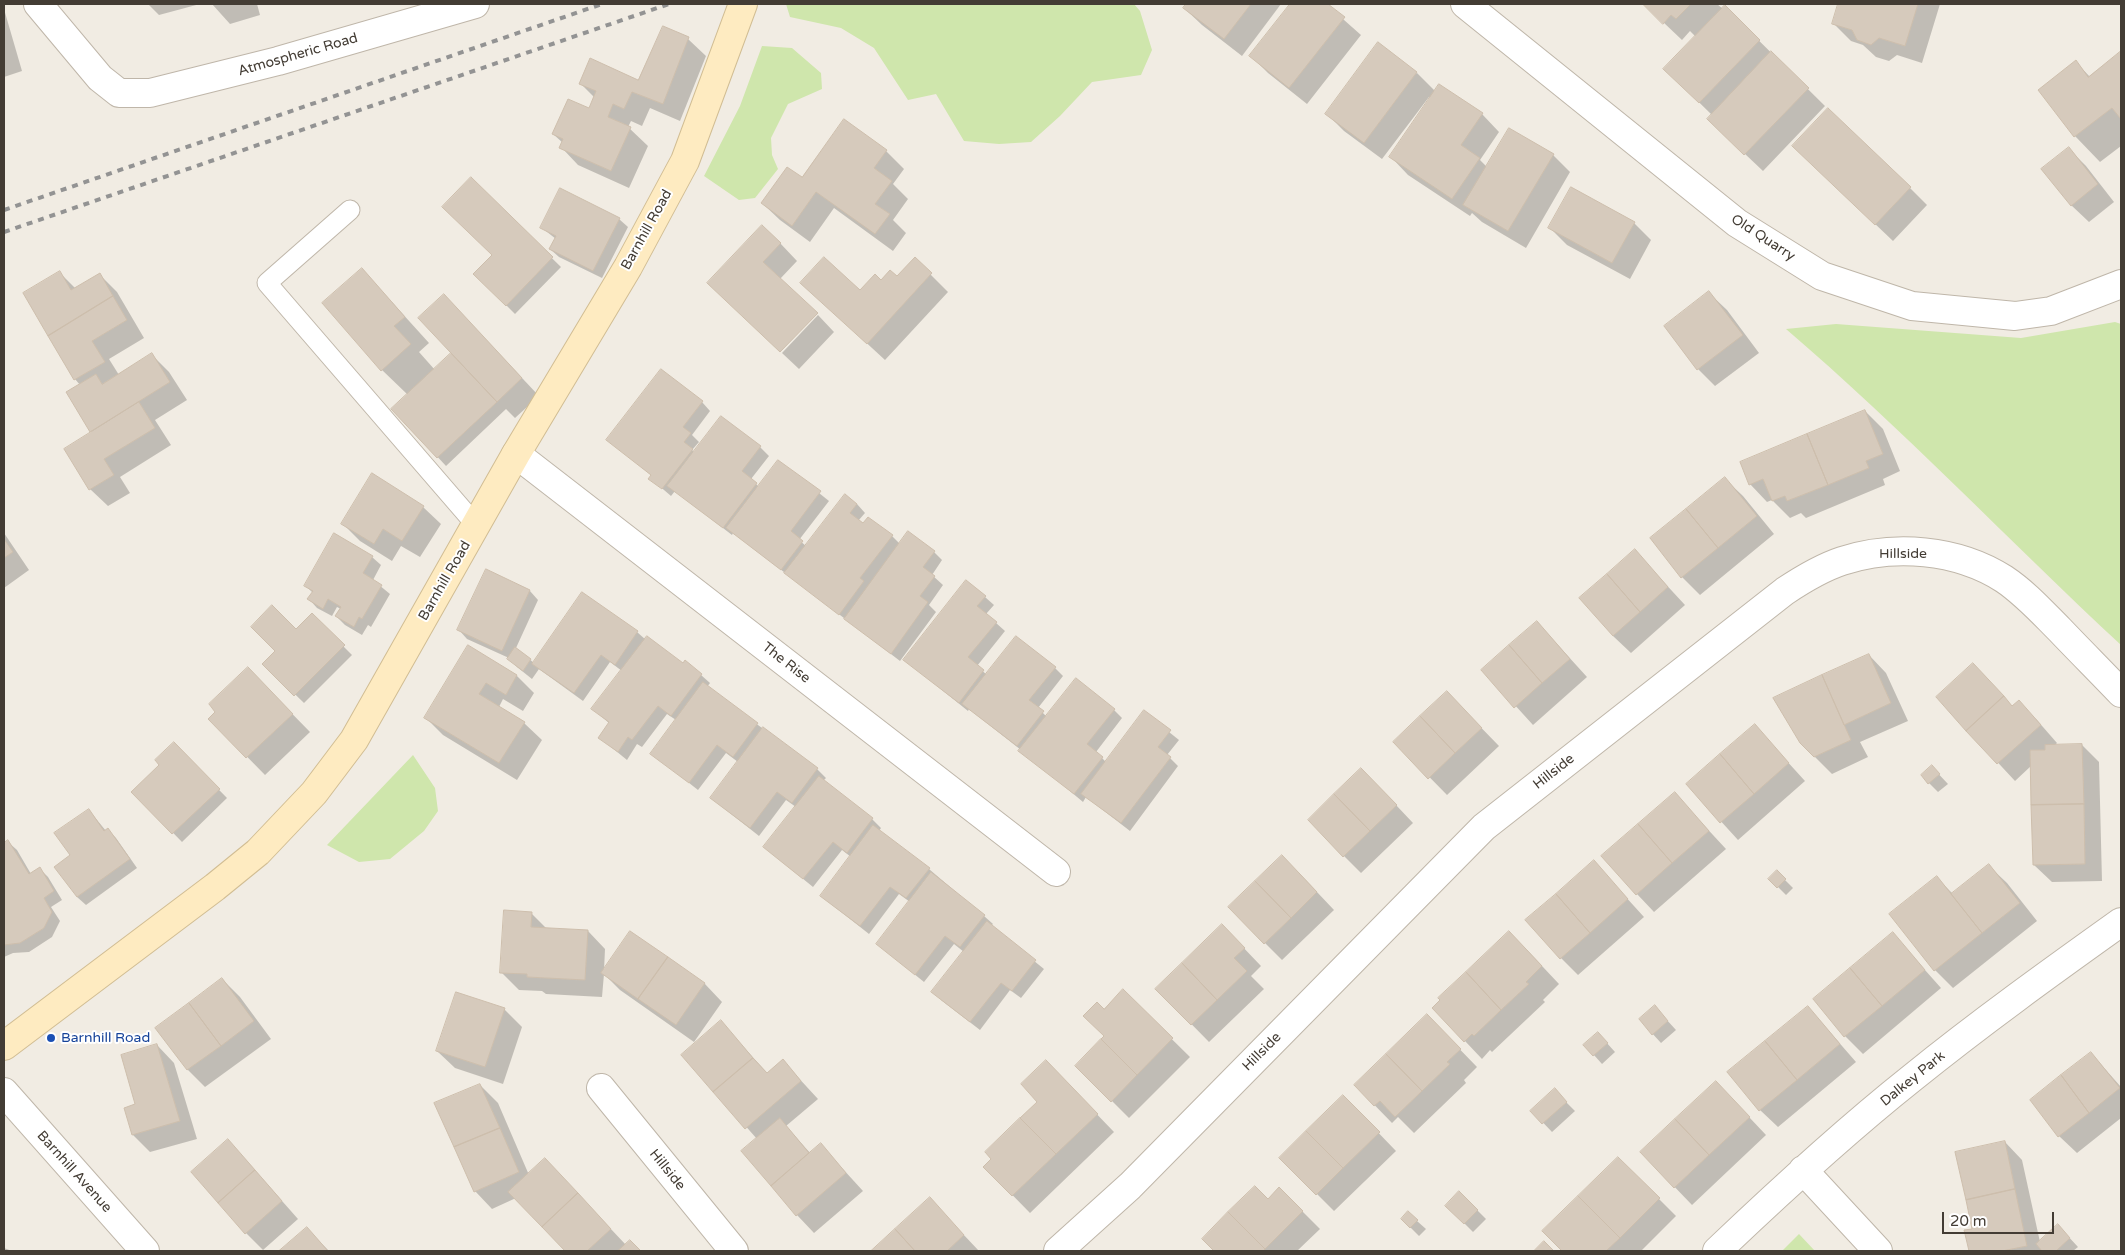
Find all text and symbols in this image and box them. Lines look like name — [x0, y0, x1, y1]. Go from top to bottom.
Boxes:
street label: Atmospheric Road — [236, 30, 360, 80]
street label: Barnhill Road — [618, 187, 676, 273]
street label: Old Quarry — [1728, 211, 1798, 265]
street label: Barnhill Road — [415, 538, 475, 624]
street label: Hillside — [1879, 546, 1927, 562]
street label: The Rise — [759, 639, 813, 687]
street label: Hillside — [1530, 751, 1578, 793]
street label: Hillside — [1239, 1029, 1285, 1075]
place label: Barnhill Road — [61, 1030, 150, 1046]
marker: Barnhill Road — [45, 1032, 57, 1044]
street label: Dalkey Park — [1877, 1048, 1949, 1110]
street label: Barnhill Avenue — [33, 1128, 115, 1216]
street label: Hillside — [645, 1146, 689, 1194]
scale bar — [1945, 1202, 2058, 1234]
text: 20 m — [1950, 1212, 1987, 1230]

